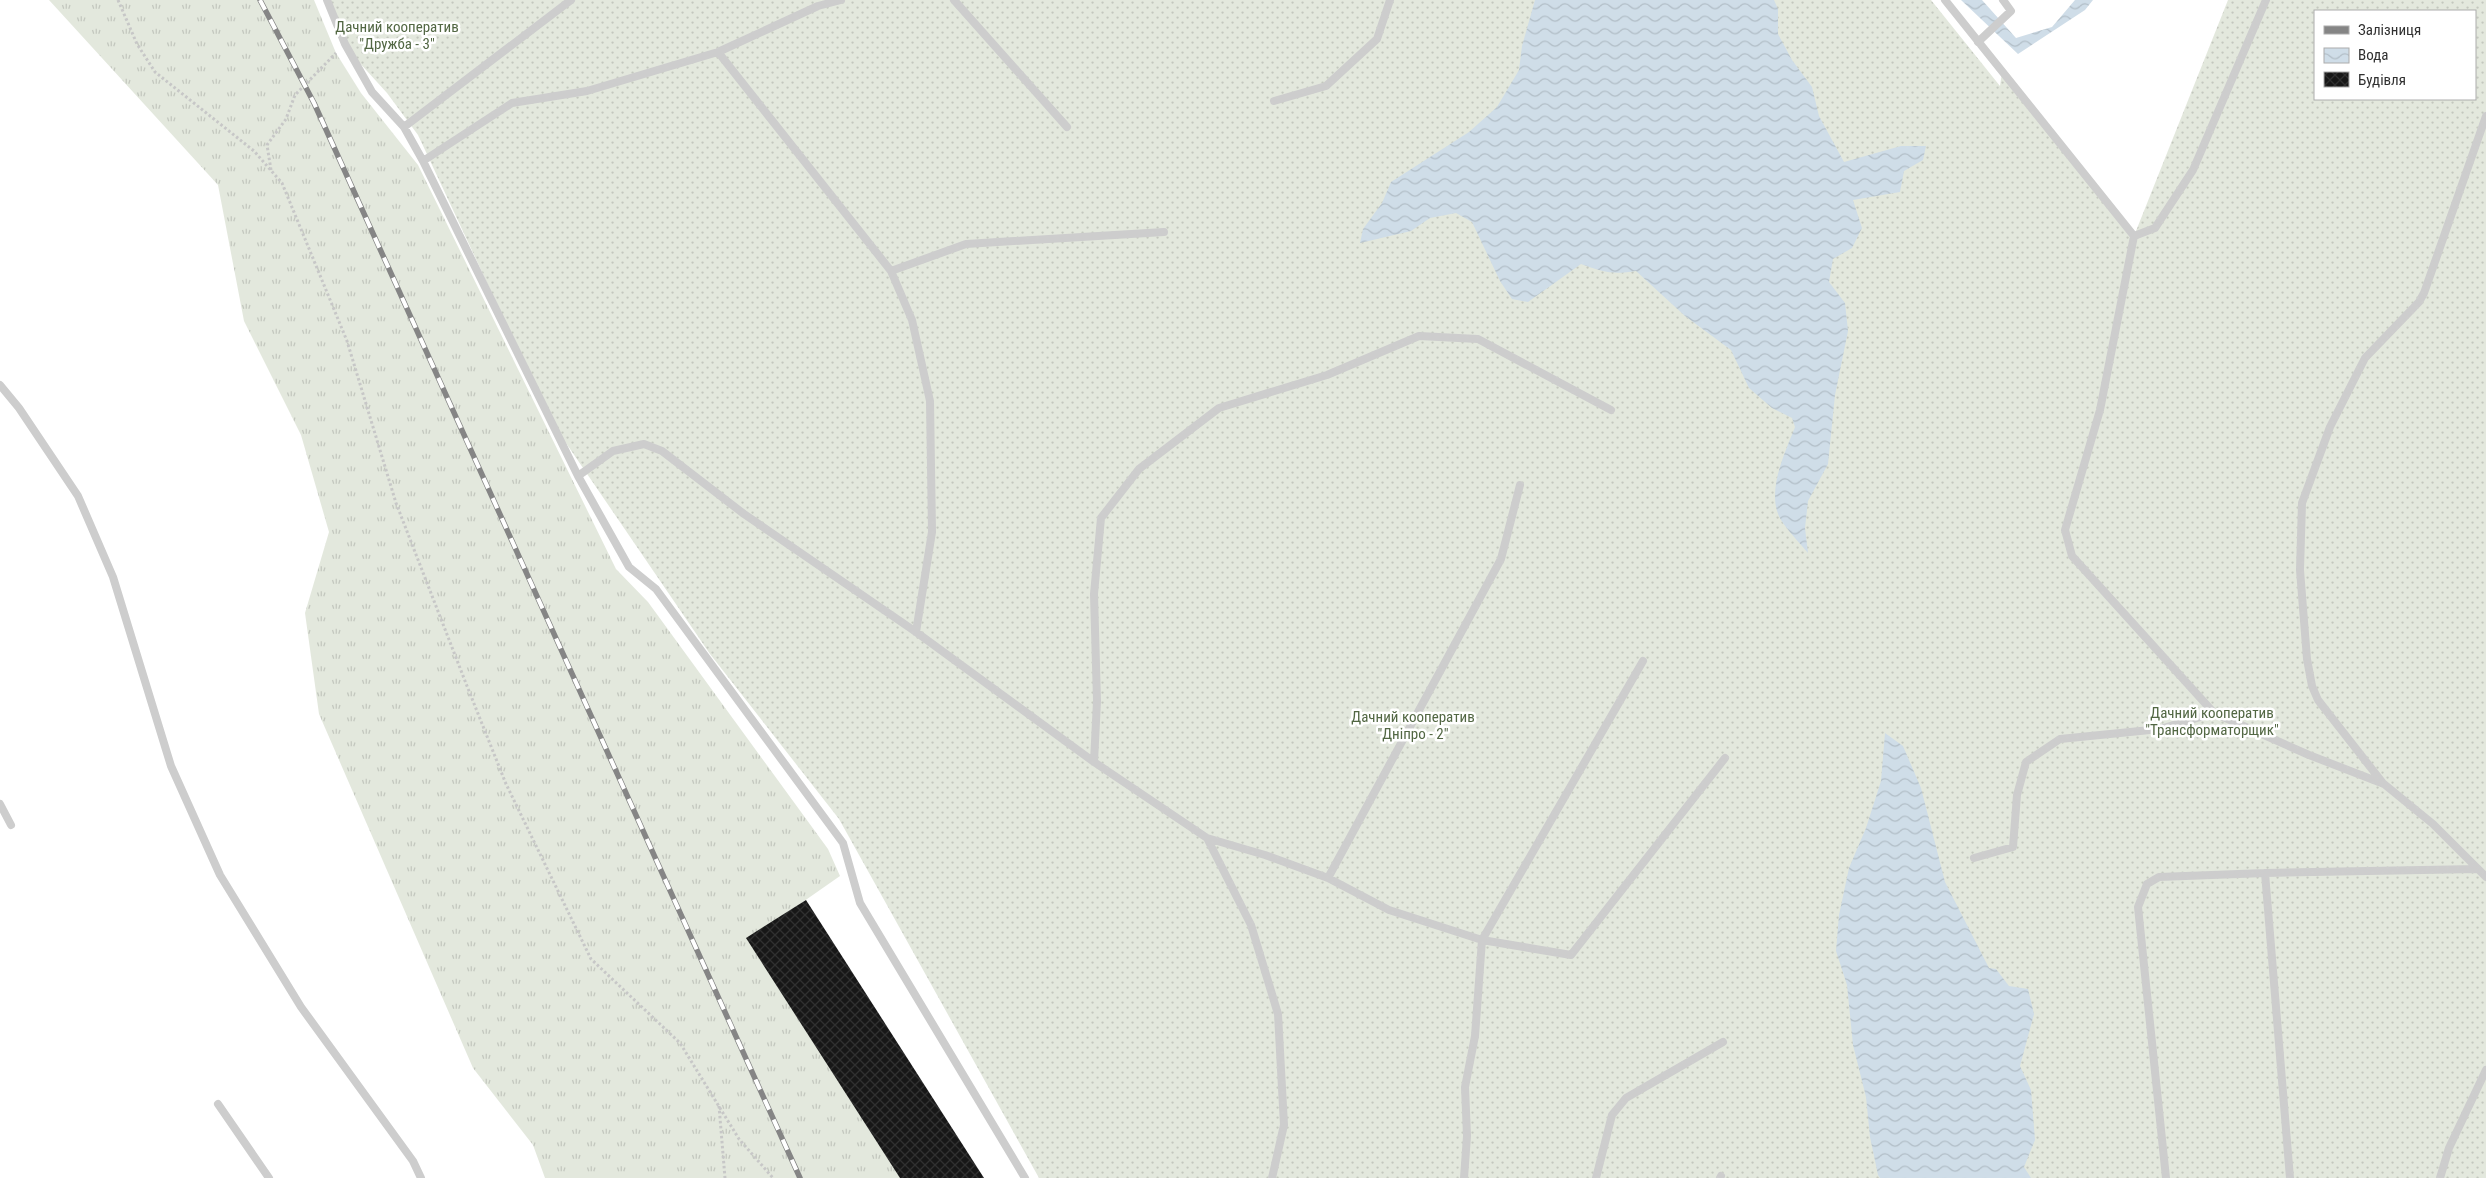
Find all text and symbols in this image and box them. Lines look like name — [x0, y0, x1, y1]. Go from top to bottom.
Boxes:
legend — [2314, 10, 2476, 100]
park label: Дачний кооператив "Дружба - 3" — [335, 18, 459, 53]
text: Залізниця — [2358, 21, 2421, 39]
text: Вода — [2358, 46, 2388, 64]
text: Будівля — [2358, 71, 2406, 89]
park label: Дачний кооператив "Трансформаторщик" — [2145, 704, 2279, 739]
park label: Дачний кооператив "Дніпро - 2" — [1351, 708, 1475, 743]

